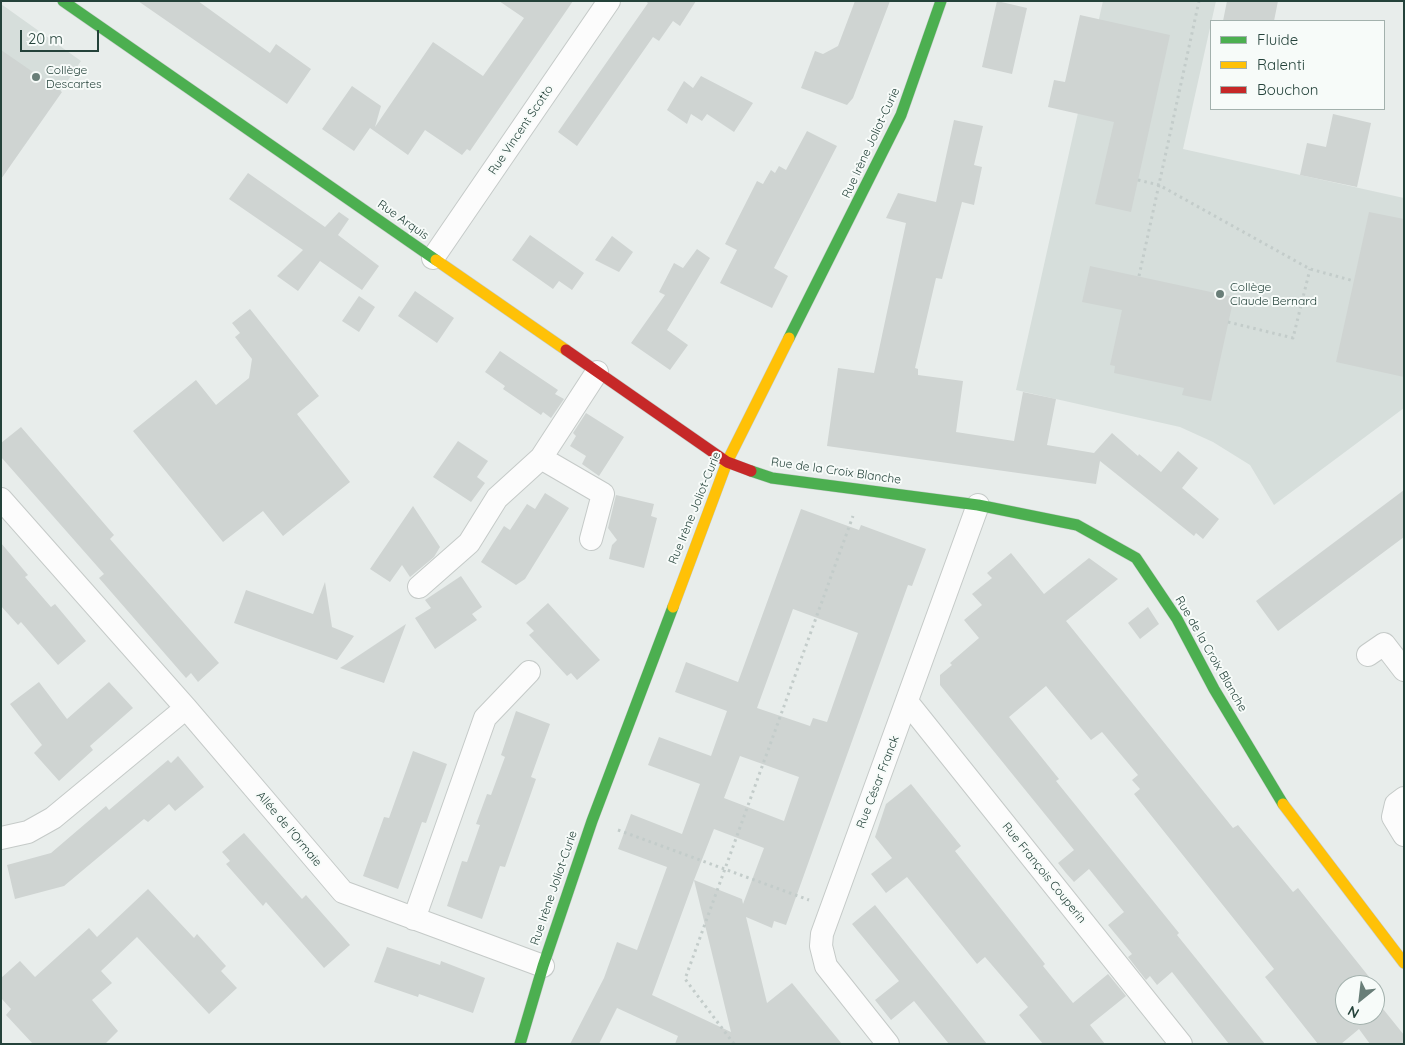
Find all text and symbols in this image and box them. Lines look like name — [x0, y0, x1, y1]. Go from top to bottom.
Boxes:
scale bar — [22, 20, 101, 52]
legend — [1210, 20, 1385, 110]
text: 20 m — [28, 29, 63, 48]
text: Fluide — [1257, 30, 1298, 49]
text: Ralenti — [1257, 55, 1305, 74]
place label: Collège Descartes — [46, 63, 102, 91]
marker: Collège Descartes — [30, 71, 42, 83]
text: Bouchon — [1257, 80, 1318, 99]
street label: Rue Vincent Scotto — [486, 82, 556, 178]
street label: Rue Irène Joliot-Curie — [839, 86, 903, 200]
street label: Rue Arquis — [375, 197, 431, 243]
place label: Collège Claude Bernard — [1230, 280, 1317, 308]
marker: Collège Claude Bernard — [1214, 288, 1226, 300]
street label: Rue Irène Joliot-Curie — [666, 450, 724, 566]
street label: Rue de la Croix Blanche — [770, 455, 902, 487]
street label: Rue de la Croix Blanche — [1172, 594, 1250, 714]
street label: Rue César Franck — [854, 734, 902, 830]
street label: Allée de l'Ormaie — [253, 788, 325, 870]
street label: Rue François Couperin — [999, 820, 1089, 926]
street label: Rue Irène Joliot-Curie — [528, 829, 580, 947]
north arrow — [1335, 975, 1385, 1025]
text: N — [1344, 1002, 1362, 1023]

